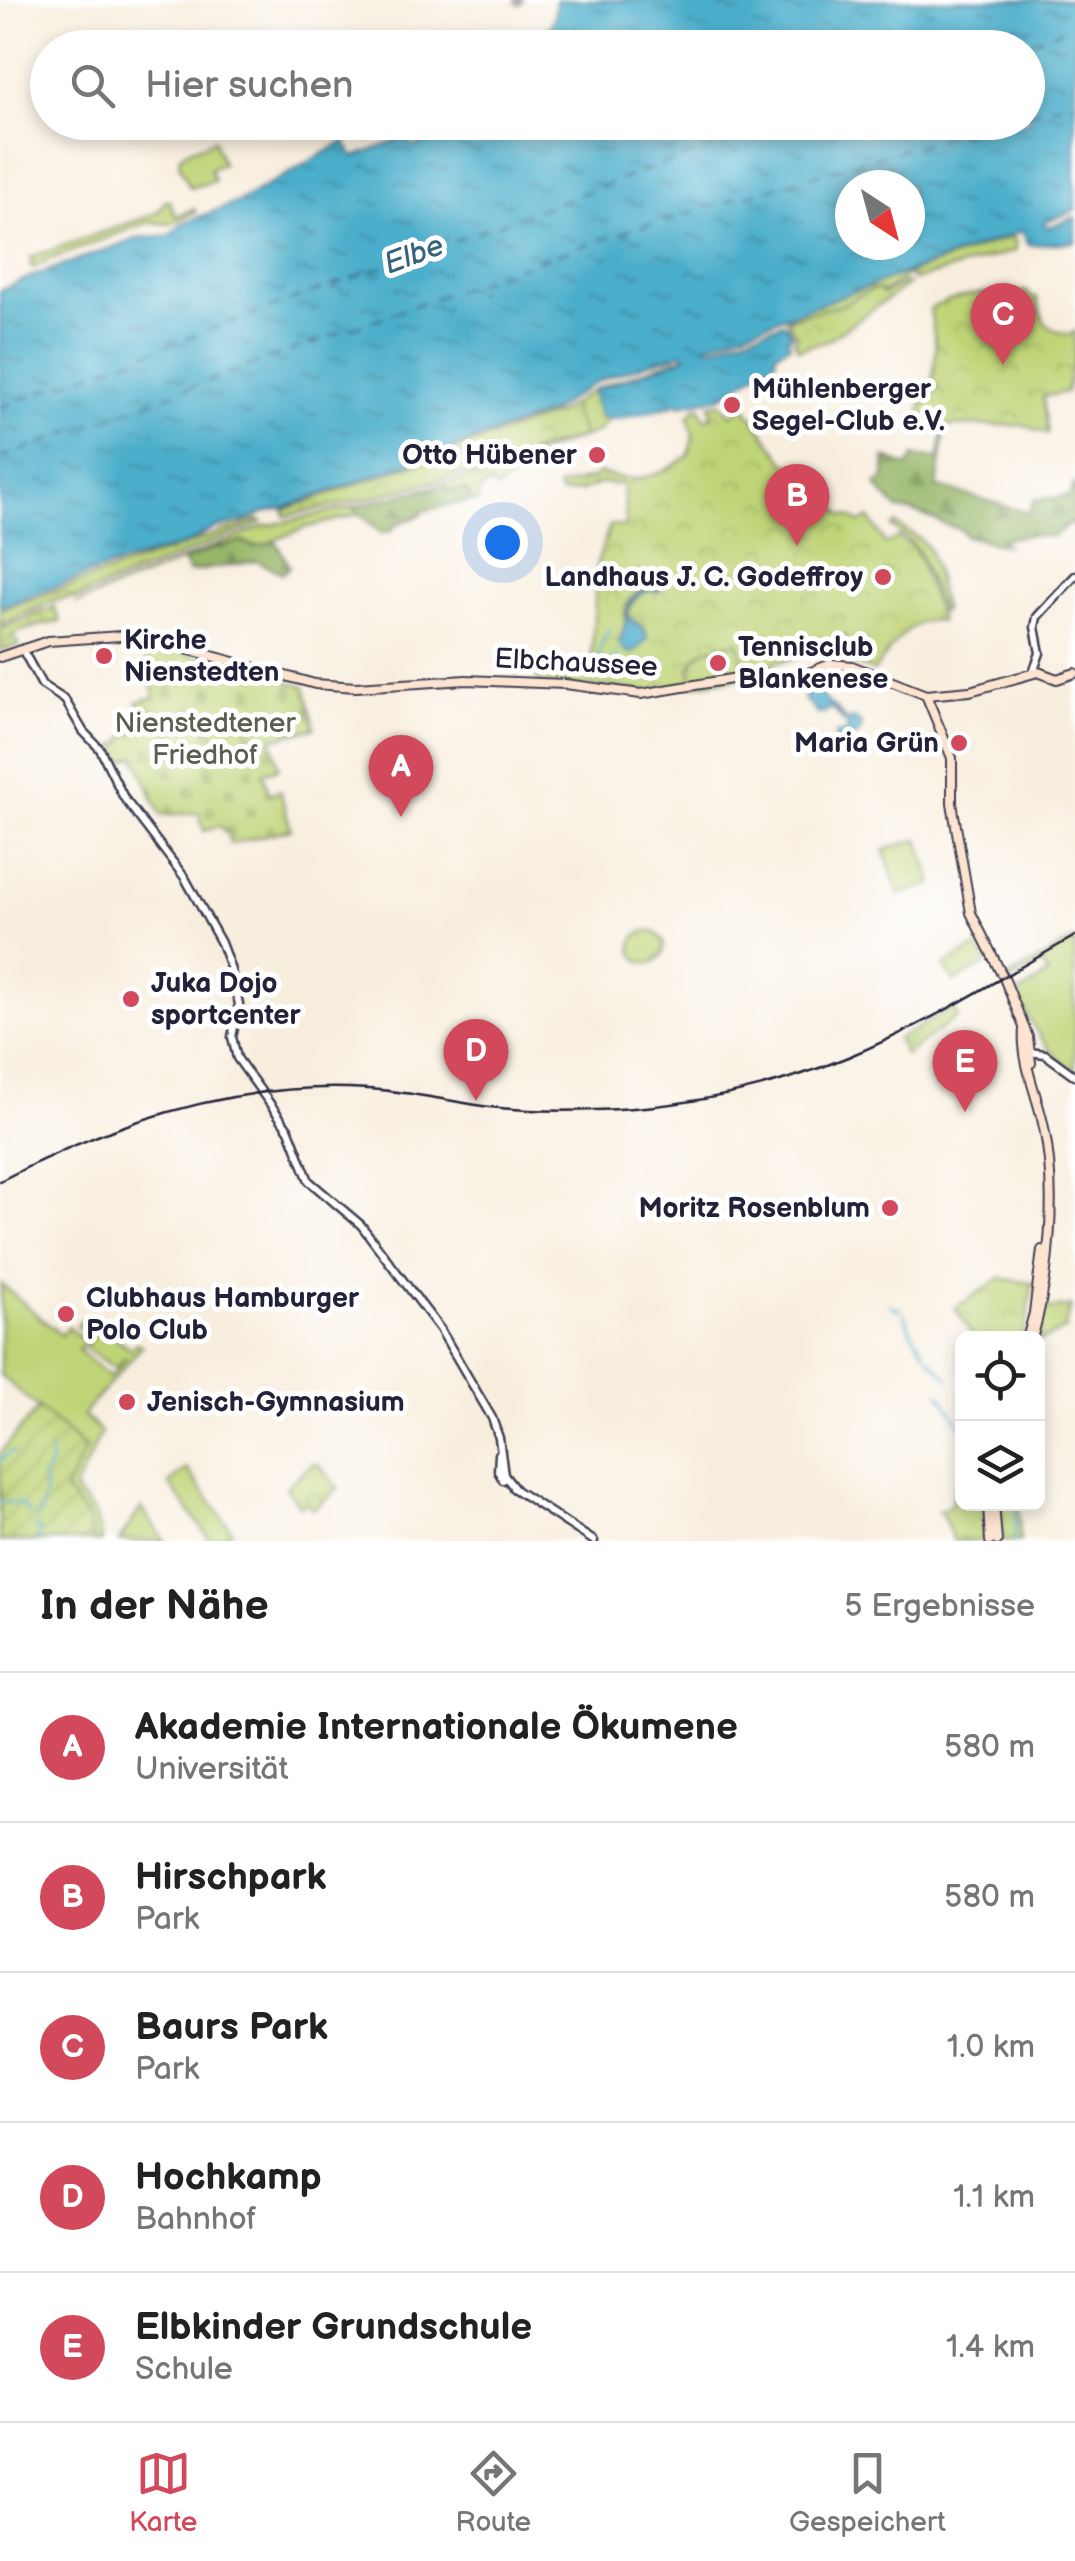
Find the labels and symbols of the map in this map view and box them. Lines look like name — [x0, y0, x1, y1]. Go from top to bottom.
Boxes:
north arrow — [835, 170, 925, 260]
water label: Elbe — [379, 228, 449, 282]
pin: C — [970, 282, 1036, 365]
place label: Mühlenberger Segel-Club e.V. — [752, 373, 945, 438]
marker: Mühlenberger Segel-Club e.V. — [721, 394, 743, 416]
place label: Otto Hübener — [402, 439, 578, 472]
marker: Otto Hübener — [586, 444, 608, 466]
pin: B — [764, 464, 830, 546]
your location — [477, 517, 528, 568]
place label: Landhaus J. C. Godeffroy — [545, 561, 863, 594]
marker: Landhaus J. C. Godeffroy — [872, 566, 894, 588]
place label: Kirche Nienstedten — [124, 624, 279, 689]
place label: Tennisclub Blankenese — [738, 631, 888, 696]
street label: Elbchaussee — [494, 642, 658, 684]
marker: Kirche Nienstedten — [93, 645, 115, 667]
marker: Tennisclub Blankenese — [707, 652, 729, 674]
park label: Nienstedtener Friedhof — [114, 707, 296, 772]
place label: Maria Grün — [794, 727, 939, 760]
marker: Maria Grün — [948, 732, 970, 754]
pin: A — [368, 734, 434, 817]
place label: Juka Dojo sportcenter — [151, 967, 301, 1032]
marker: Juka Dojo sportcenter — [120, 988, 142, 1010]
pin: D — [444, 1018, 508, 1101]
pin: E — [932, 1030, 998, 1112]
place label: Moritz Rosenblum — [638, 1192, 870, 1225]
marker: Moritz Rosenblum — [879, 1197, 901, 1219]
place label: Clubhaus Hamburger Polo Club — [86, 1282, 360, 1347]
marker: Clubhaus Hamburger Polo Club — [55, 1303, 77, 1325]
place label: Jenisch-Gymnasium — [147, 1386, 405, 1419]
marker: Jenisch-Gymnasium — [116, 1391, 138, 1413]

